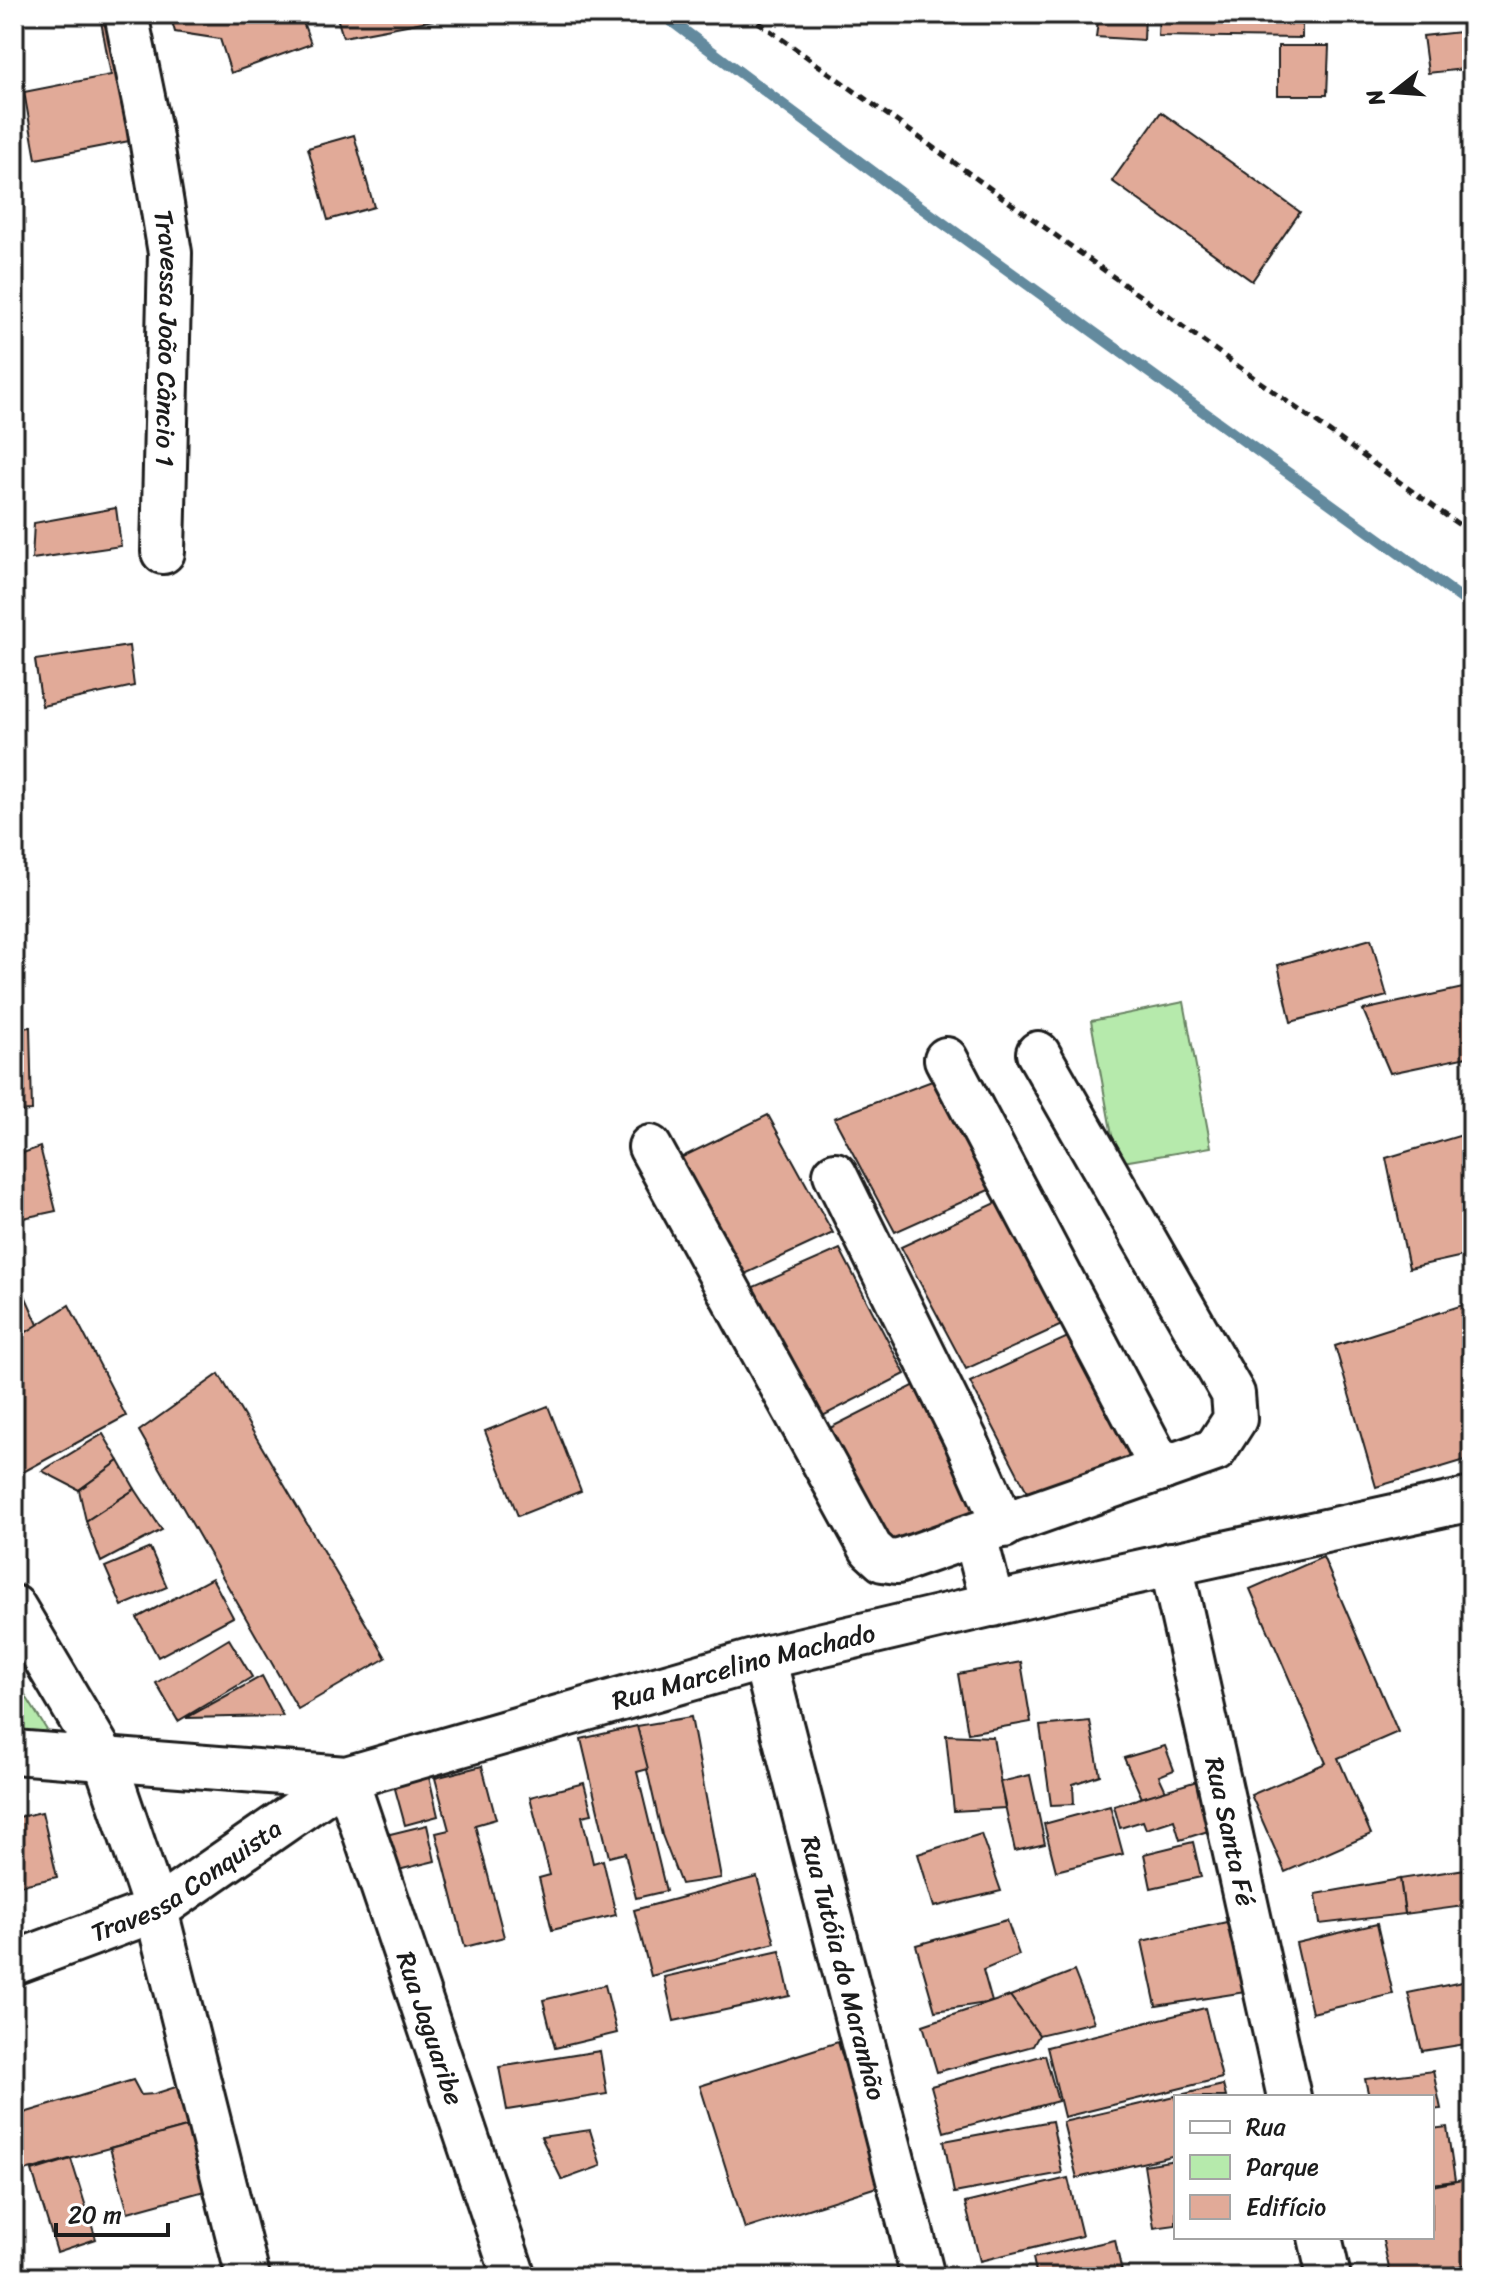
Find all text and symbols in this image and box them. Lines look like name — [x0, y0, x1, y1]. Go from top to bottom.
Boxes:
north arrow — [1354, 52, 1434, 132]
text: N — [1354, 84, 1397, 112]
street label: Travessa João Câncio 1 — [140, 206, 194, 467]
street label: Rua Marcelino Machado — [607, 1610, 880, 1723]
street label: Rua Santa Fé — [1191, 1752, 1269, 1911]
street label: Travessa Conquista — [84, 1806, 292, 1955]
street label: Rua Tutóia do Maranhão — [788, 1831, 900, 2105]
street label: Rua Jaguaribe — [383, 1945, 478, 2111]
legend — [1174, 2095, 1434, 2239]
text: Rua — [1246, 2106, 1286, 2148]
text: Parque — [1246, 2146, 1319, 2188]
text: Edifício — [1246, 2186, 1326, 2228]
scale bar — [56, 2187, 168, 2237]
text: 20 m — [68, 2194, 122, 2236]

